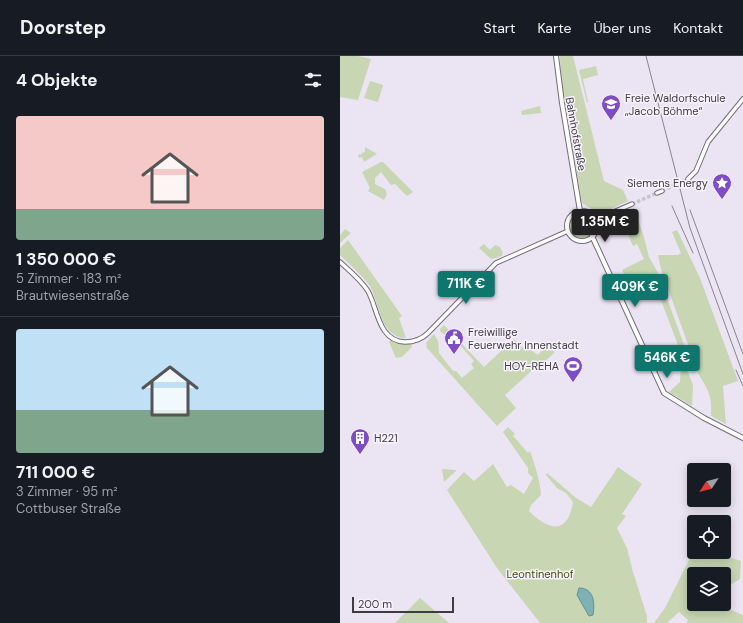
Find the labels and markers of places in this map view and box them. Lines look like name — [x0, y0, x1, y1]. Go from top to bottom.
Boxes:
place label: Freie Waldorfschule „Jacob Böhme“ — [625, 91, 726, 118]
school or university icon: Freie Waldorfschule „Jacob Böhme“ — [600, 93, 622, 121]
place icon: Siemens Energy — [711, 172, 733, 200]
place label: Siemens Energy — [627, 176, 708, 190]
pin: 1.35M € — [568, 209, 642, 243]
pin: 711K € — [433, 271, 499, 305]
pin: 409K € — [602, 274, 668, 308]
place label: Freiwillige Feuerwehr Innenstadt — [468, 325, 579, 352]
public building icon: Freiwillige Feuerwehr Innenstadt — [443, 327, 465, 355]
pin: 546K € — [634, 345, 700, 379]
sports icon: HOY-REHA — [562, 355, 584, 383]
place label: HOY-REHA — [504, 359, 559, 373]
building icon: H221 — [349, 427, 371, 455]
place label: H221 — [374, 431, 398, 445]

